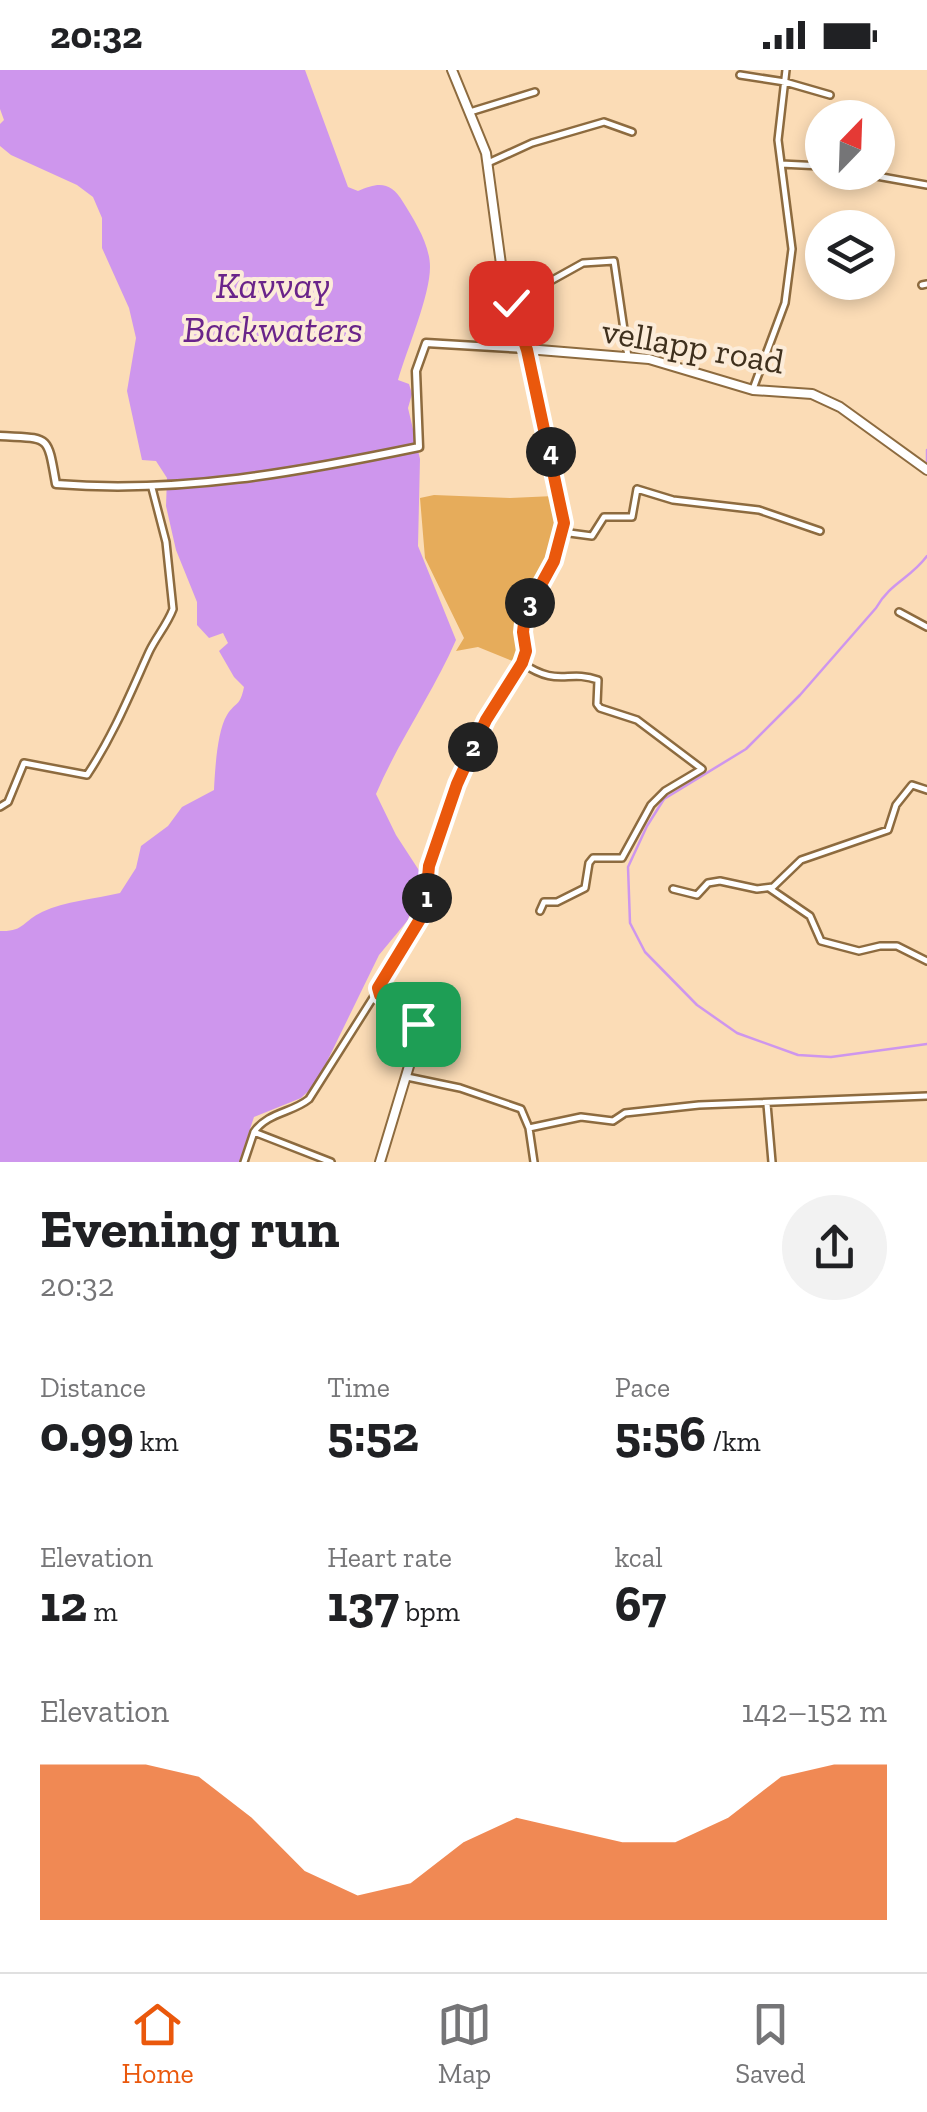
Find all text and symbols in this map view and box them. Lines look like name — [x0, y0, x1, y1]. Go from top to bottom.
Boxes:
text: 20:32 — [50, 12, 142, 58]
north arrow — [805, 100, 895, 190]
map controls — [805, 100, 895, 300]
button: layers — [805, 210, 895, 300]
pin — [469, 261, 554, 346]
water label: Kavvay Backwaters — [183, 262, 363, 352]
icon: check — [484, 276, 539, 331]
street label: vellapp road — [599, 309, 787, 383]
pin: 4 — [526, 427, 576, 477]
text: 4 — [543, 435, 559, 468]
pin: 3 — [505, 578, 555, 628]
text: 3 — [523, 586, 537, 619]
pin: 2 — [448, 722, 498, 772]
text: 2 — [465, 730, 481, 763]
pin: 1 — [402, 873, 452, 923]
text: 1 — [421, 881, 433, 914]
pin — [376, 982, 461, 1067]
icon: arrive — [391, 997, 446, 1052]
text: Evening run — [40, 1195, 340, 1261]
button: share — [782, 1195, 887, 1300]
text: 20:32 — [40, 1266, 114, 1304]
text: Distance — [40, 1371, 146, 1404]
text: Time — [327, 1371, 390, 1404]
text: Pace — [615, 1371, 670, 1404]
text: 0.99 — [40, 1404, 134, 1464]
text: 5:52 — [327, 1404, 419, 1464]
text: 5:56 — [615, 1404, 706, 1464]
text: km — [134, 1425, 179, 1458]
text: /km — [706, 1425, 761, 1458]
text: Elevation — [40, 1541, 153, 1574]
text: Heart rate — [327, 1541, 452, 1574]
text: kcal — [615, 1541, 663, 1574]
text: 12 — [40, 1574, 87, 1634]
text: 137 — [327, 1574, 399, 1634]
text: 67 — [615, 1574, 666, 1634]
text: m — [87, 1595, 118, 1628]
text: bpm — [399, 1595, 460, 1628]
text: Elevation — [40, 1692, 169, 1730]
text: 142–152 m — [742, 1692, 887, 1730]
tab: Home — [122, 1997, 194, 2090]
tab: Map — [437, 1997, 492, 2090]
tab: Saved — [735, 1997, 805, 2090]

